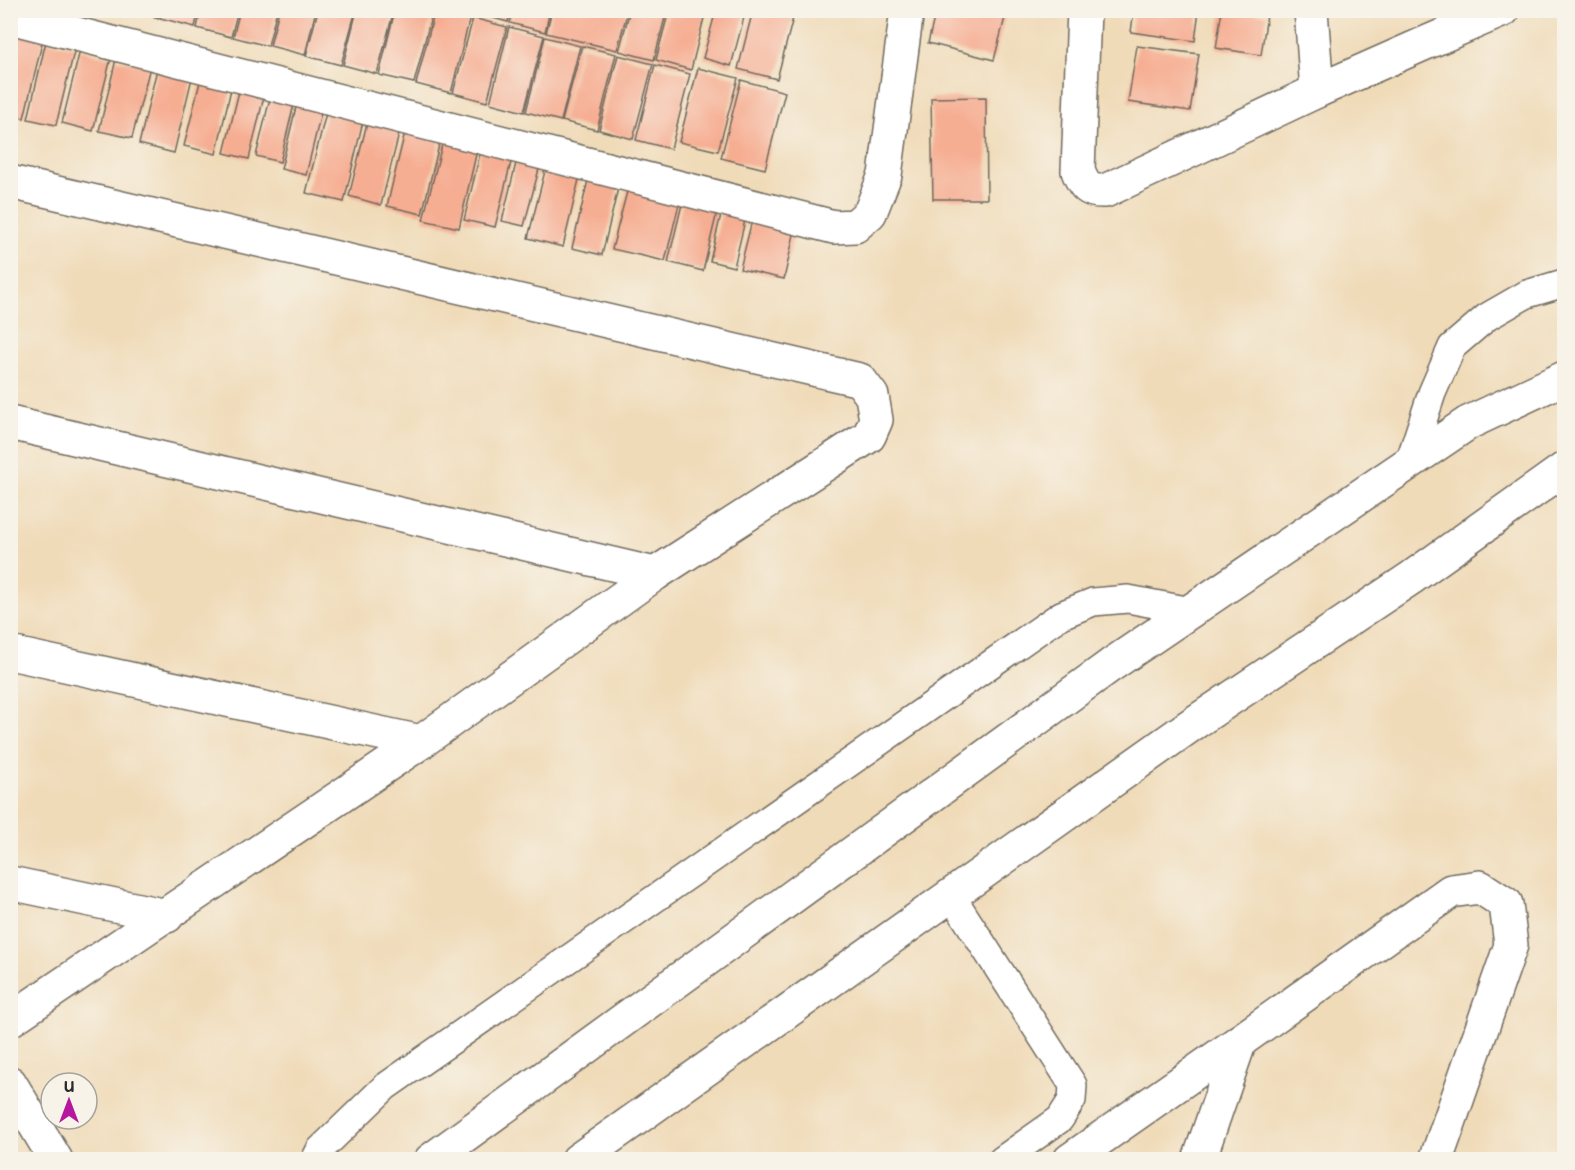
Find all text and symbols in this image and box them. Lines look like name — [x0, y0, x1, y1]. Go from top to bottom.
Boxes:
north arrow — [39, 1071, 99, 1131]
text: U — [63, 1075, 75, 1096]

